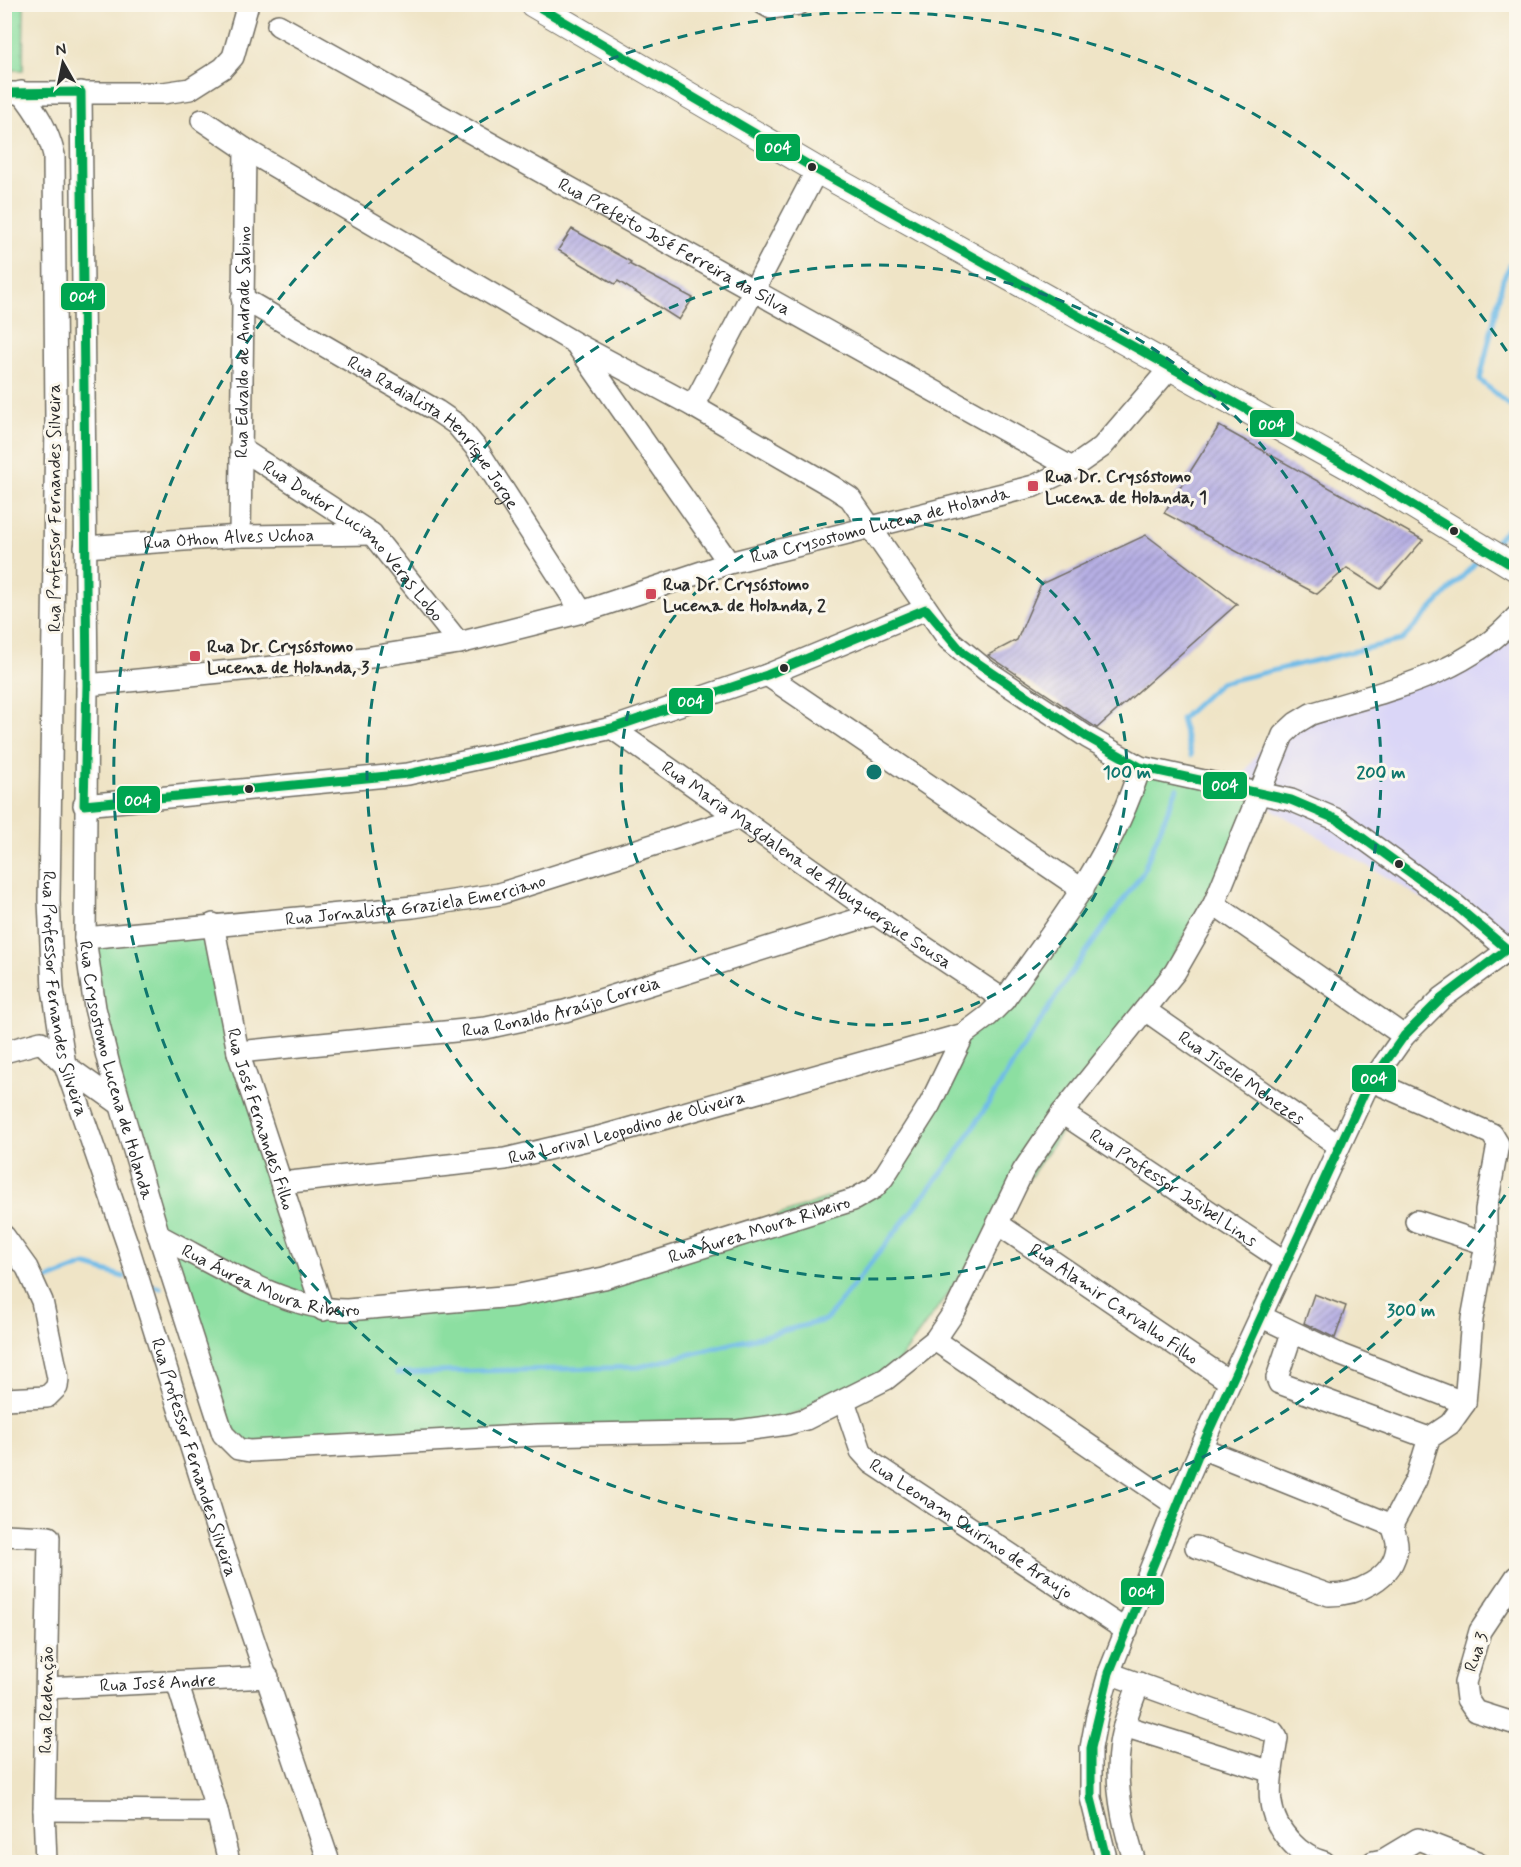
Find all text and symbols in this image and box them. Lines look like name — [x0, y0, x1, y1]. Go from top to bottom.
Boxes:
north arrow — [33, 33, 93, 93]
text: N — [54, 38, 68, 61]
line badge: 004 — [755, 133, 801, 162]
text: 004 — [764, 138, 792, 159]
unlabelled marker — [806, 161, 818, 173]
street label: Rua Prefeito José Ferreira da Silva — [553, 173, 795, 322]
street label: Rua Edvaldo de Andrade Sabino — [230, 226, 257, 458]
line badge: 004 — [60, 282, 106, 311]
text: 004 — [69, 287, 97, 308]
street label: Rua Radialista Henrique Jorge — [343, 351, 524, 514]
street label: Rua Professor Fernandes Silveira — [43, 384, 67, 632]
line badge: 004 — [1249, 409, 1295, 438]
text: 004 — [1258, 415, 1286, 436]
street label: Rua Doutor Luciano Veras Lobo — [258, 455, 448, 627]
place label: Rua Dr. Crysóstomo Lucena de Holanda, 1 — [1045, 465, 1207, 510]
marker: Rua Dr. Crysóstomo Lucena de Holanda, 1 — [1026, 479, 1040, 493]
street label: Rua Crysostomo Lucena de Holanda — [748, 482, 1012, 570]
street label: Rua Othon Alves Uchoa — [143, 524, 314, 556]
unlabelled marker — [1448, 525, 1460, 537]
place label: Rua Dr. Crysóstomo Lucena de Holanda, 2 — [663, 573, 826, 618]
marker: Rua Dr. Crysóstomo Lucena de Holanda, 2 — [644, 587, 658, 601]
place label: Rua Dr. Crysóstomo Lucena de Holanda, 3 — [207, 635, 370, 680]
marker: Rua Dr. Crysóstomo Lucena de Holanda, 3 — [188, 649, 202, 663]
unlabelled marker — [778, 662, 790, 674]
line badge: 004 — [668, 687, 714, 715]
text: 004 — [677, 692, 705, 713]
street label: Rua Maria Magdalena de Albuquerque Sousa — [656, 756, 956, 975]
text: 100 m — [1103, 761, 1151, 785]
text: 200 m — [1356, 761, 1406, 785]
centre of rings — [864, 762, 884, 782]
line badge: 004 — [1202, 771, 1248, 800]
text: 004 — [1211, 776, 1239, 797]
unlabelled marker — [243, 783, 255, 795]
line badge: 004 — [116, 785, 161, 814]
text: 004 — [124, 791, 152, 812]
unlabelled marker — [1393, 858, 1405, 870]
street label: Rua Jornalista Graziela Emerciano — [284, 869, 549, 932]
street label: Rua Professor Fernandes Silveira — [36, 871, 93, 1120]
street label: Rua Crysostomo Lucena de Holanda — [73, 939, 159, 1203]
street label: Rua Ronaldo Araújo Correia — [461, 971, 663, 1043]
street label: Rua José Fernandes Filho — [221, 1026, 300, 1213]
street label: Rua Jisele Menezes — [1173, 1026, 1309, 1131]
line badge: 004 — [1351, 1064, 1397, 1093]
text: 004 — [1360, 1069, 1388, 1090]
street label: Rua Lorival Leopodino de Oliveira — [506, 1085, 748, 1171]
street label: Rua Professor Josibel Lins — [1084, 1124, 1262, 1253]
street label: Rua Áurea Moura Ribeiro — [666, 1191, 853, 1270]
street label: Rua Alamir Carvalho Filho — [1025, 1238, 1203, 1370]
street label: Rua Áurea Moura Ribeiro — [177, 1239, 361, 1323]
text: 300 m — [1387, 1299, 1435, 1323]
street label: Rua Professor Fernandes Silveira — [145, 1335, 243, 1580]
street label: Rua Leonam Quirino de Araujo — [864, 1453, 1077, 1605]
line badge: 004 — [1120, 1577, 1165, 1606]
text: 004 — [1128, 1582, 1156, 1603]
street label: Rua 3 — [1459, 1629, 1495, 1675]
street label: Rua Redenção — [34, 1646, 60, 1754]
street label: Rua José Andre — [99, 1669, 217, 1698]

